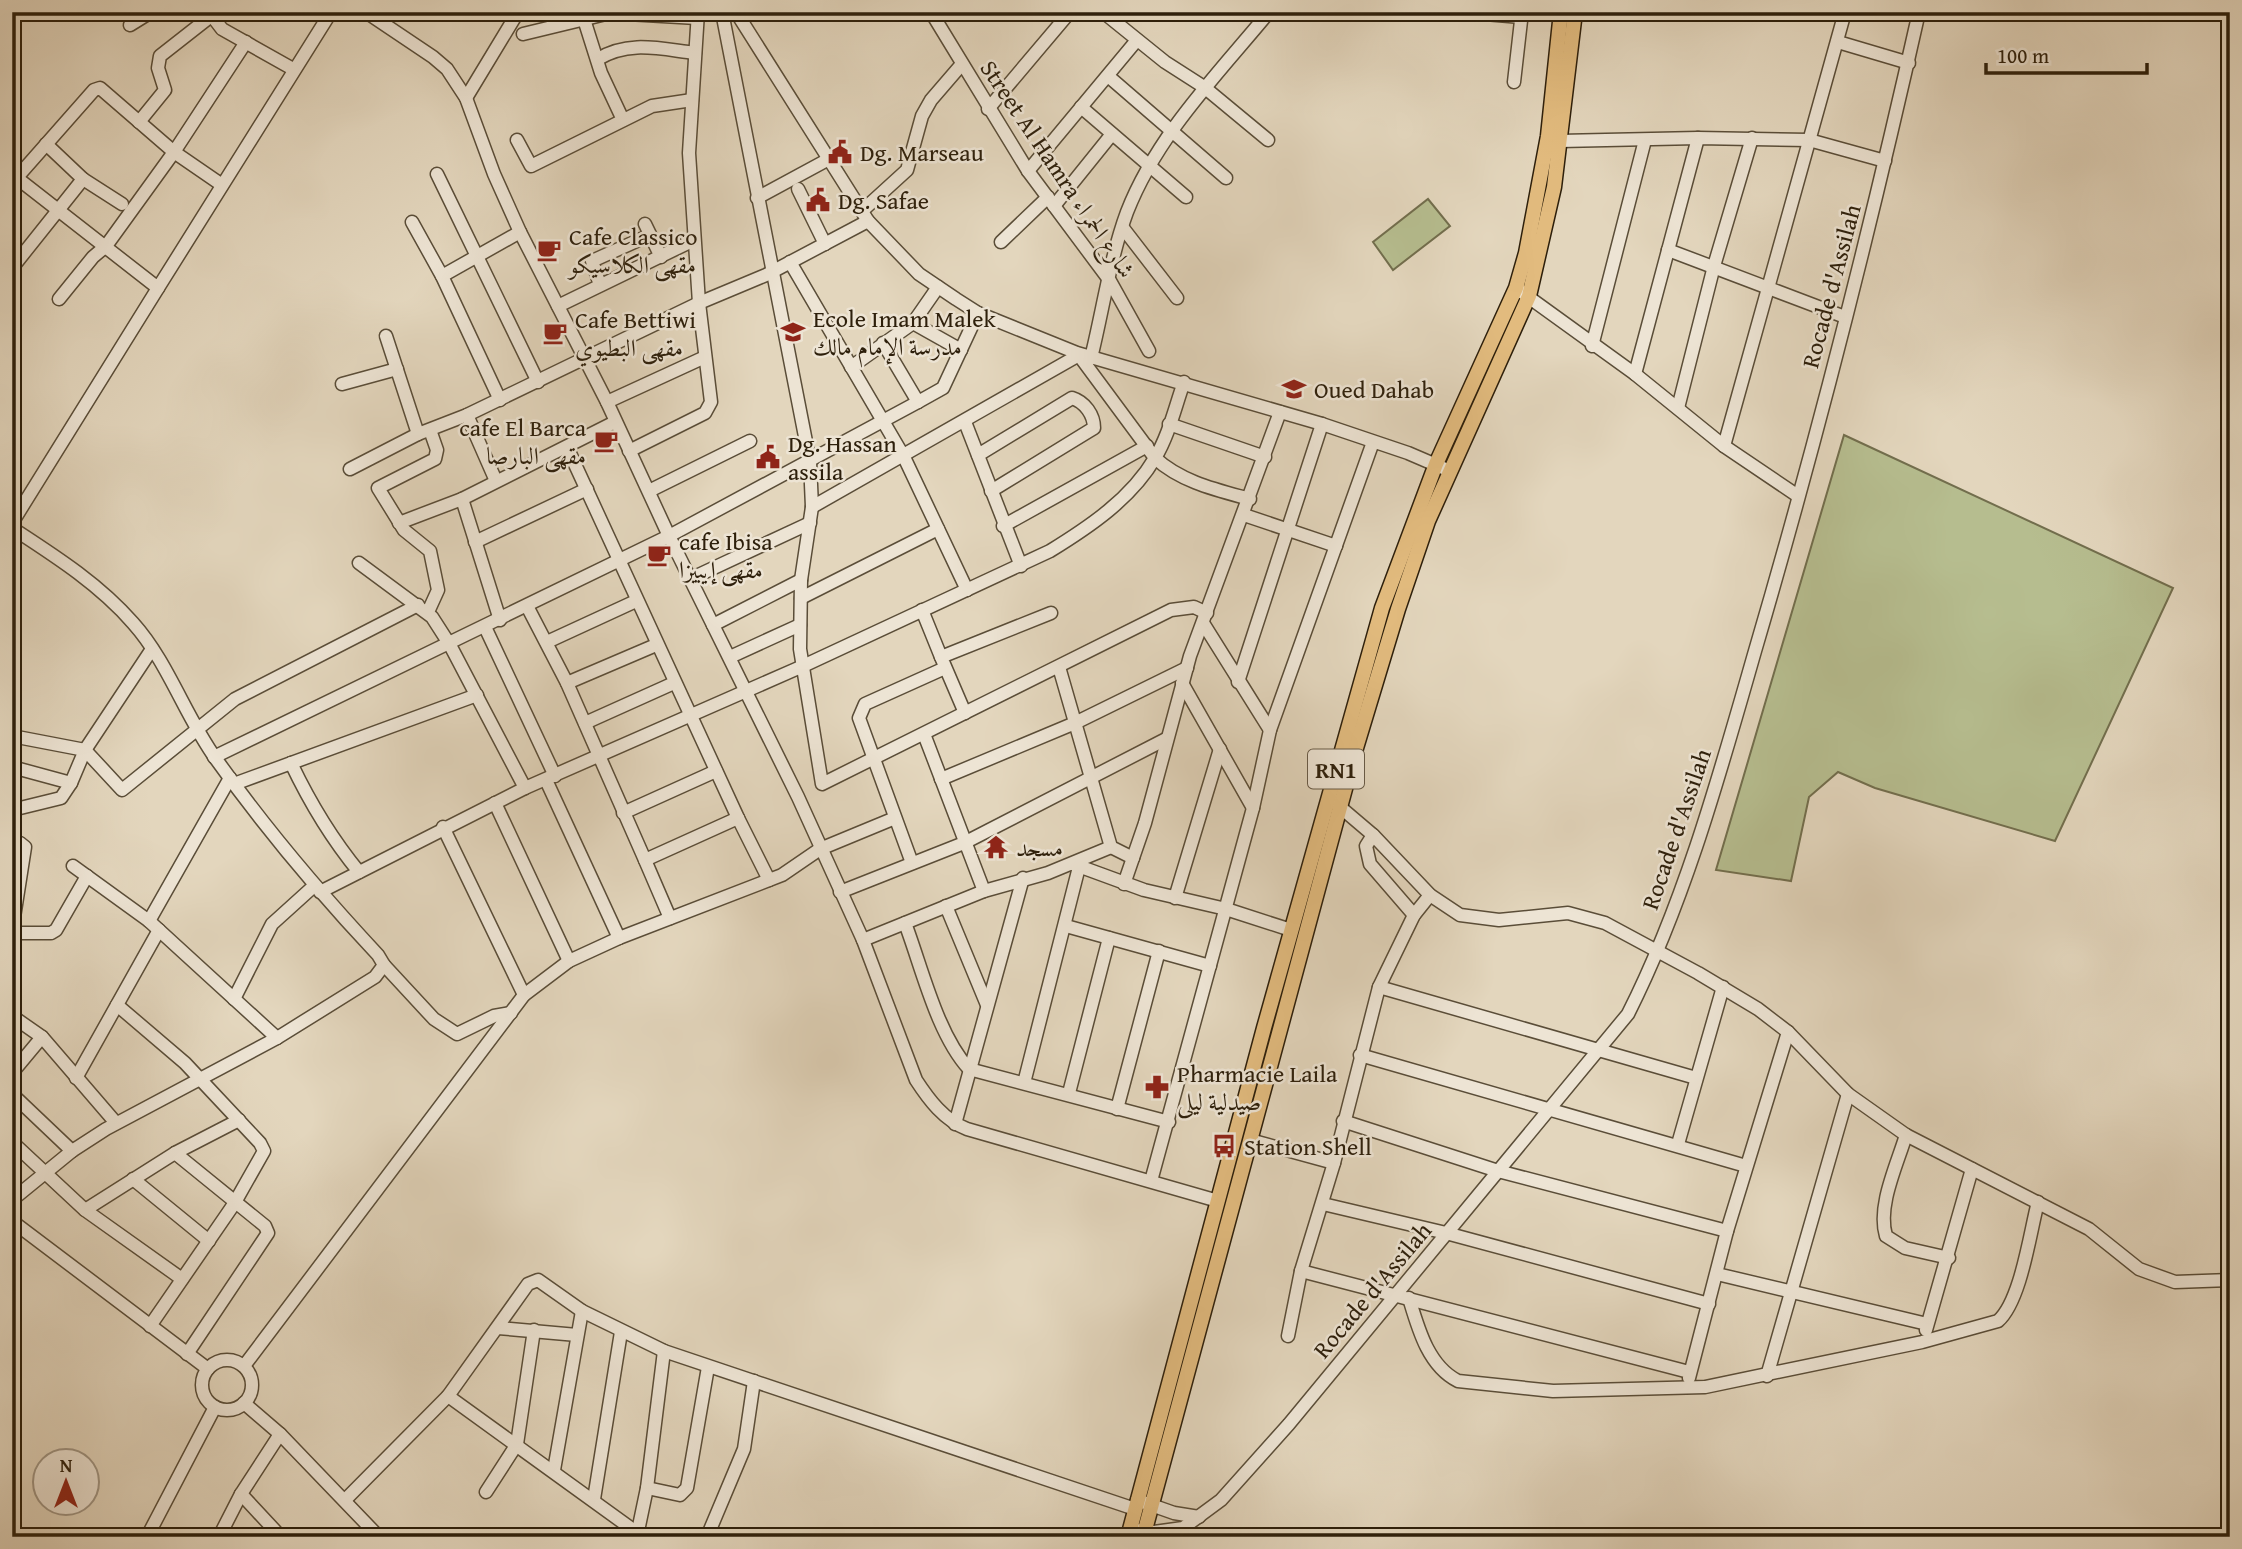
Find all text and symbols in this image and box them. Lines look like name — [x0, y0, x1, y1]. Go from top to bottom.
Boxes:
scale bar — [1986, 32, 2148, 76]
text: 100 m — [1997, 40, 2049, 71]
street label: Street Al Hamra شارع الحمراء — [969, 53, 1144, 287]
place label: Dg. Marseau — [860, 135, 984, 170]
public building icon: Dg. Marseau — [826, 138, 854, 166]
place label: Dg. Safae — [838, 183, 929, 218]
public building icon: Dg. Safae — [804, 186, 832, 214]
street label: Rocade d'Assilah — [1792, 200, 1870, 372]
place label: Cafe Classico مقهى الكلاسيكو — [567, 219, 697, 282]
cafe icon: Cafe Classico مقهى الكلاسيكو — [535, 236, 563, 264]
place label: Ecole Imam Malek مدرسة الإمام مالك — [813, 301, 997, 368]
place label: Cafe Bettiwi مقهى البطيوي — [575, 302, 696, 367]
school or university icon: Ecole Imam Malek مدرسة الإمام مالك — [779, 318, 807, 346]
cafe icon: Cafe Bettiwi مقهى البطيوي — [541, 319, 569, 347]
place label: Oued Dahab — [1314, 372, 1434, 407]
school or university icon: Oued Dahab — [1280, 375, 1308, 403]
place label: cafe El Barca مقهى البارصا — [459, 410, 587, 473]
place label: Dg. Hassan assila — [788, 426, 897, 489]
cafe icon: cafe El Barca مقهى البارصا — [592, 427, 620, 455]
public building icon: Dg. Hassan assila — [754, 443, 782, 471]
place label: cafe Ibisa مقهى إيبيزا — [679, 524, 773, 587]
cafe icon: cafe Ibisa مقهى إيبيزا — [645, 541, 673, 569]
street label: Rocade d'Assilah — [1632, 743, 1720, 914]
road number: RN1 — [1308, 750, 1364, 789]
place label: مسجد — [1016, 830, 1063, 865]
temple icon: مسجد — [982, 833, 1010, 861]
place label: Pharmacie Laila صيدلية ليلى — [1177, 1056, 1338, 1119]
pharmacy icon: Pharmacie Laila صيدلية ليلى — [1143, 1073, 1171, 1101]
place label: Station Shell — [1244, 1129, 1372, 1164]
bus stop icon: Station Shell — [1210, 1132, 1238, 1160]
street label: Rocade d'Assilah — [1305, 1214, 1440, 1366]
north arrow — [32, 1448, 102, 1518]
text: N — [60, 1451, 73, 1479]

